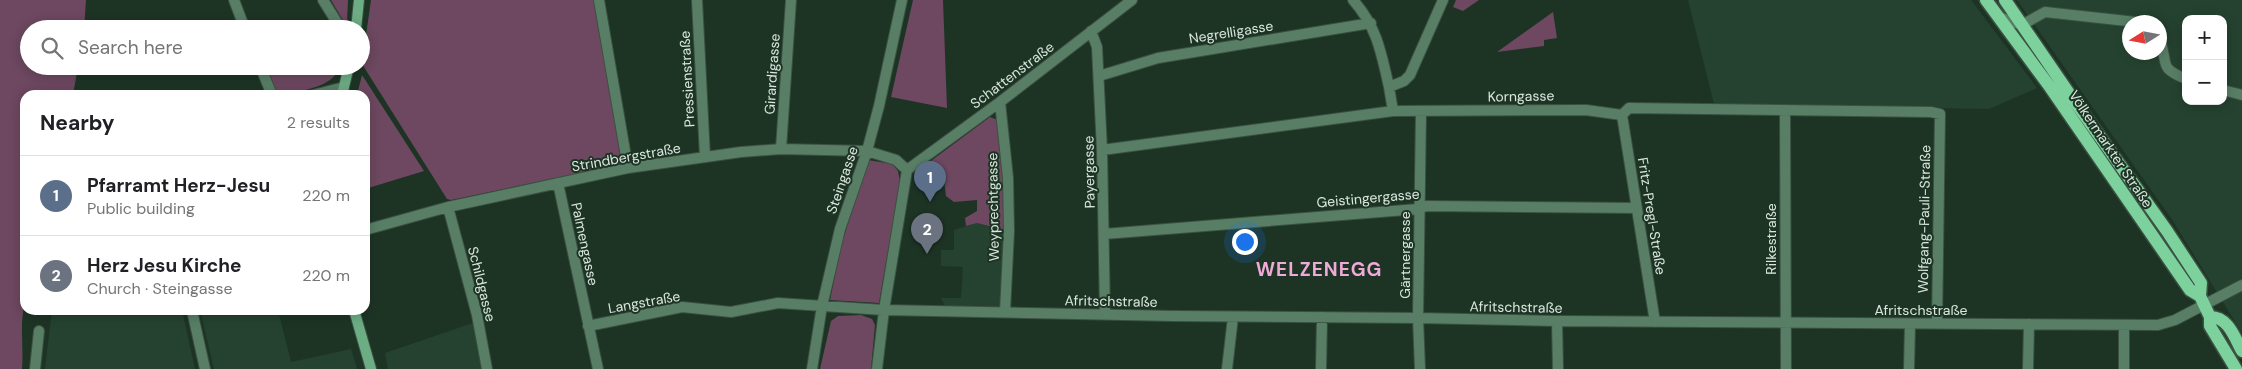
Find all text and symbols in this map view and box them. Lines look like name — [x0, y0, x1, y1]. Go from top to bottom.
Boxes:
north arrow — [2122, 15, 2167, 60]
map controls — [2182, 15, 2227, 105]
button: + — [2182, 15, 2227, 60]
street label: Negrelligasse — [1187, 16, 1275, 48]
search box — [20, 20, 370, 75]
street label: Pressienstraße — [675, 30, 699, 128]
street label: Girardigasse — [760, 33, 784, 115]
icon: search — [38, 34, 66, 62]
text: Search here — [78, 35, 183, 60]
street label: Schattenstraße — [966, 38, 1058, 112]
button: − — [2182, 60, 2227, 105]
street label: Korngasse — [1488, 86, 1555, 106]
street label: Völkermarkter Straße — [2065, 87, 2157, 211]
text: Nearby — [40, 109, 114, 137]
text: 2 results — [287, 112, 350, 133]
street label: Payergasse — [1079, 135, 1099, 209]
street label: Strindbergstraße — [570, 139, 682, 175]
street label: Steingasse — [822, 144, 862, 216]
street label: Wolfgang-Pauli-Straße — [1914, 145, 1934, 293]
street label: Weyprechtgasse — [983, 152, 1003, 262]
street label: Fritz-Pregl-Straße — [1634, 156, 1670, 276]
pin: 1 — [914, 161, 946, 202]
text: Pfarramt Herz-Jesu — [87, 173, 270, 198]
text: 1 — [53, 185, 59, 206]
text: 220 m — [302, 185, 350, 206]
street label: Geistingergasse — [1316, 185, 1420, 211]
text: Public building — [87, 198, 195, 219]
street label: Palmengasse — [567, 201, 603, 287]
street label: Rilkestraße — [1762, 203, 1780, 275]
street label: Gärtnergasse — [1396, 211, 1414, 299]
pin: 2 — [911, 213, 943, 254]
your location — [1232, 229, 1258, 255]
street label: Schildgasse — [464, 245, 500, 324]
text: Herz Jesu Kirche — [87, 253, 242, 278]
district label: WELZENEGG — [1256, 257, 1382, 282]
text: 2 — [51, 265, 61, 286]
text: 220 m — [302, 265, 350, 286]
text: Church · Steingasse — [87, 278, 233, 299]
street label: Langstraße — [607, 287, 681, 317]
street label: Afritschstraße — [1064, 291, 1158, 311]
street label: Afritschstraße — [1469, 297, 1563, 317]
street label: Afritschstraße — [1875, 301, 1968, 319]

